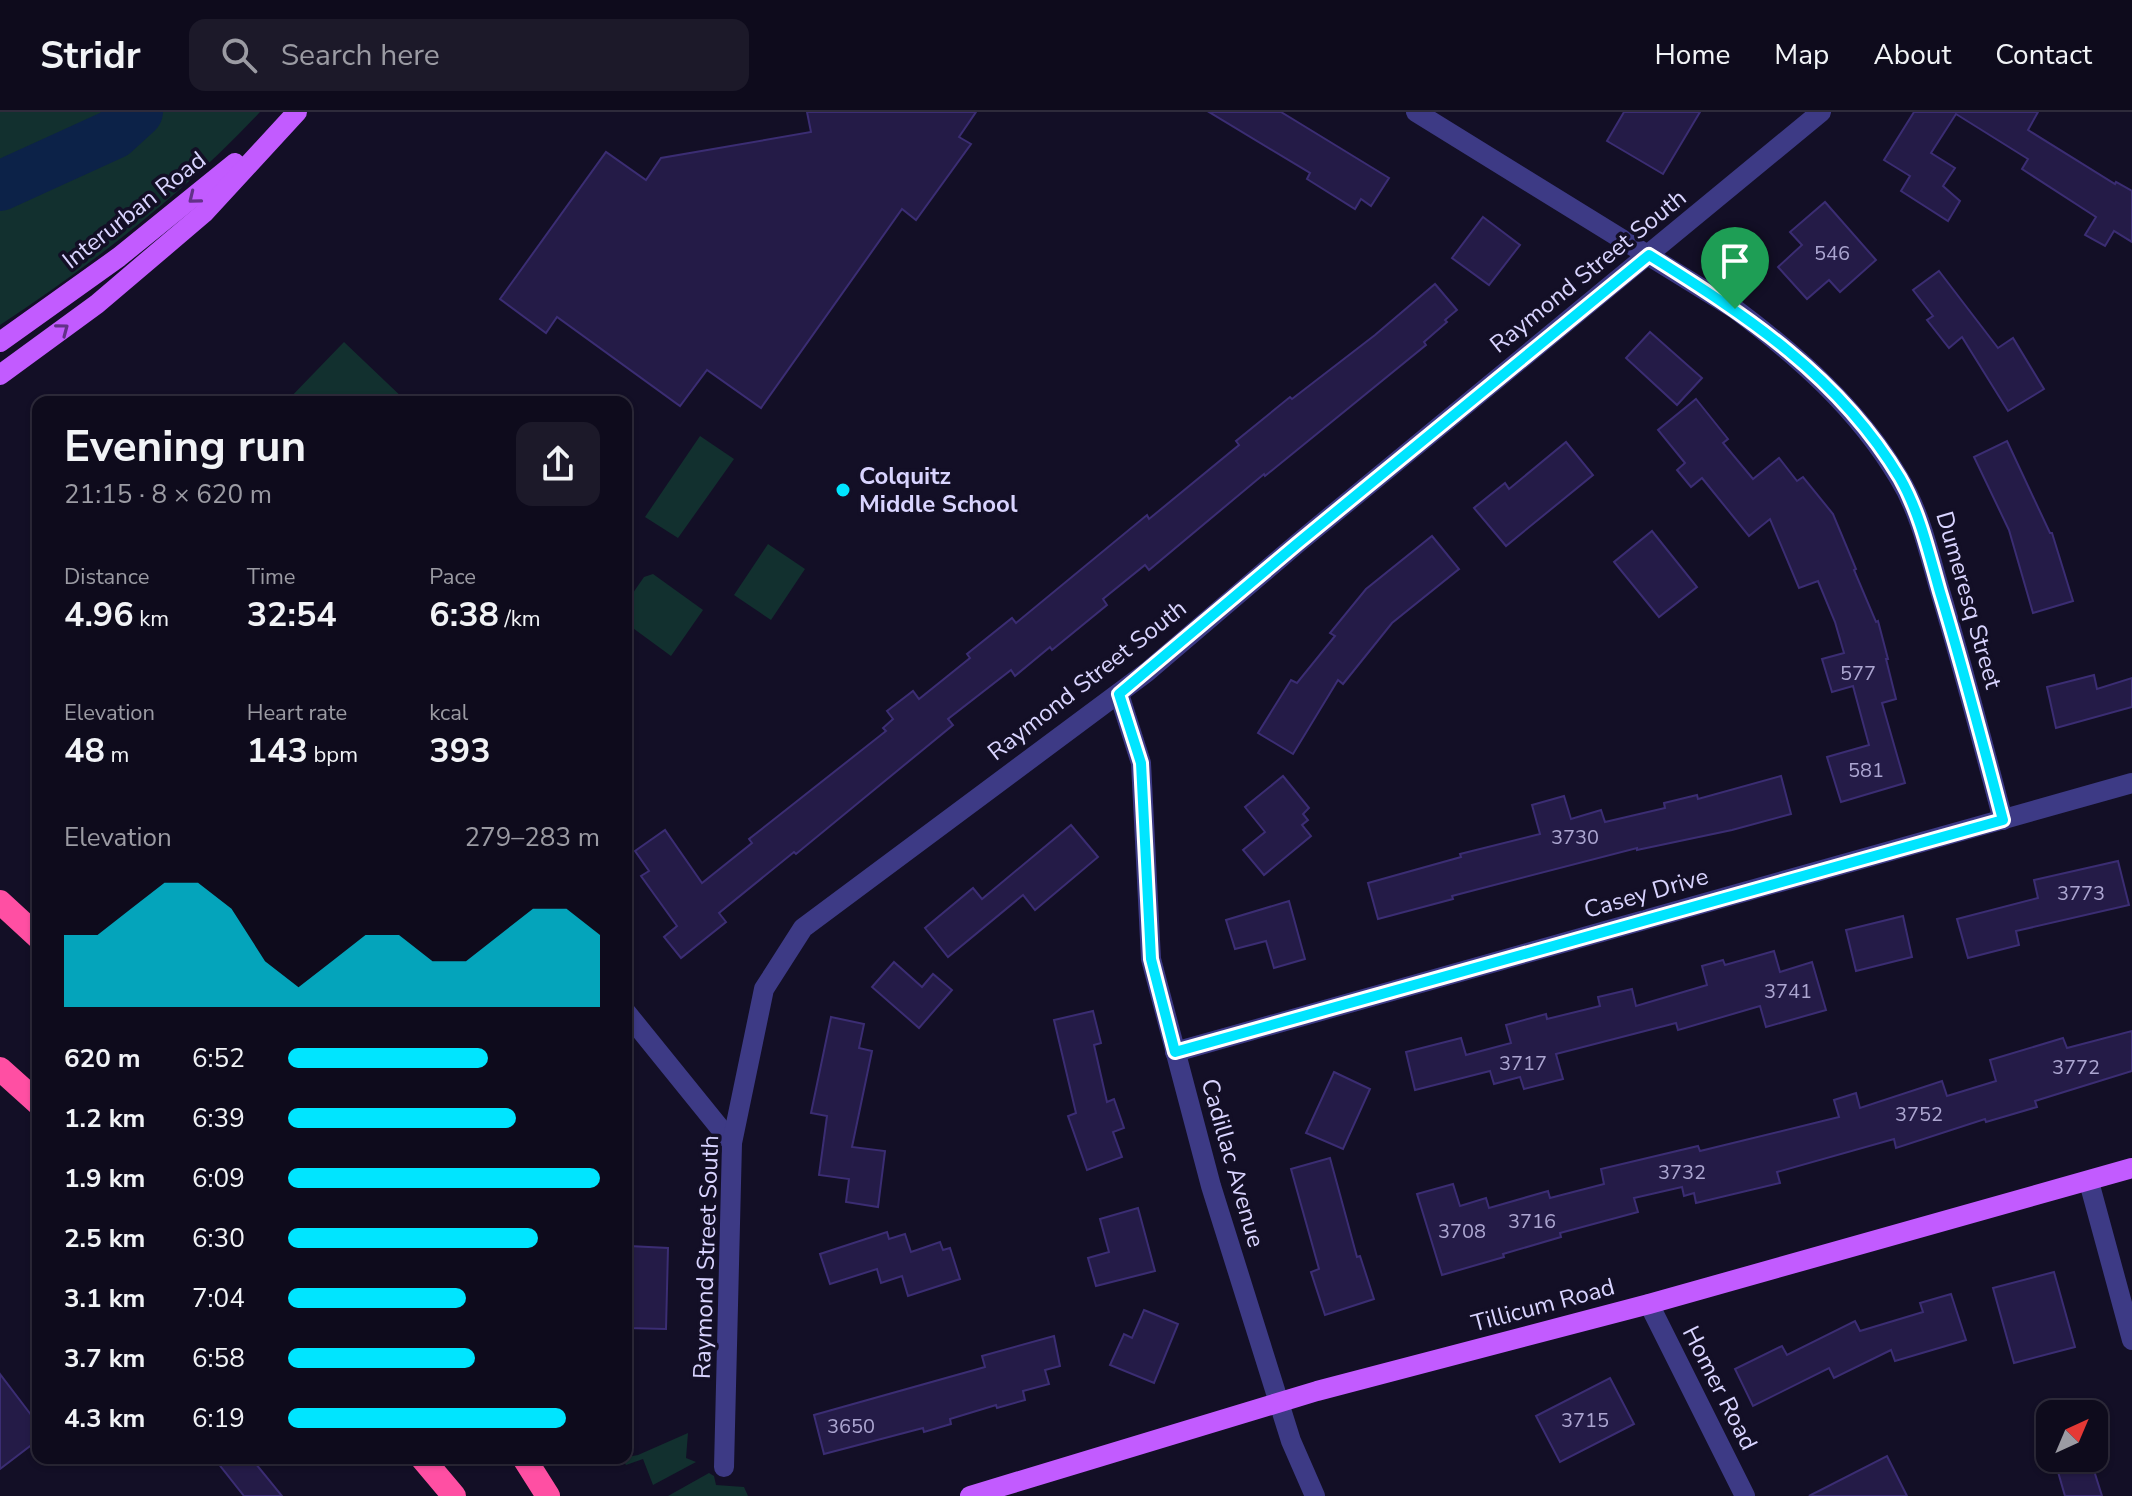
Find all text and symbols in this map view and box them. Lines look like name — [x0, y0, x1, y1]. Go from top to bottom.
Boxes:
search box — [189, 19, 749, 91]
text: Stridr — [40, 30, 141, 81]
icon: search — [217, 33, 261, 77]
text: Search here — [281, 35, 440, 76]
text: Home — [1655, 36, 1730, 74]
text: Map — [1774, 36, 1829, 74]
text: About — [1873, 36, 1951, 74]
text: Contact — [1995, 36, 2092, 74]
street label: Interurban Road — [56, 144, 212, 276]
street label: Raymond Street South — [1483, 182, 1693, 360]
one-way arrow — [188, 188, 203, 203]
pin — [1701, 227, 1769, 309]
icon: arrive — [1713, 239, 1757, 283]
house number: 546 — [1814, 240, 1850, 267]
one-way arrow — [54, 324, 69, 339]
text: Evening run — [64, 417, 306, 477]
button: share — [516, 422, 600, 506]
place label: Colquitz Middle School — [859, 460, 1018, 520]
text: 21:15 · 8 × 620 m — [64, 477, 272, 512]
marker: Colquitz Middle School — [834, 481, 852, 499]
street label: Dumeresq Street — [1928, 508, 2010, 693]
text: Distance — [64, 562, 149, 592]
text: Time — [247, 562, 296, 592]
text: Pace — [429, 562, 476, 592]
text: 4.96 — [64, 592, 134, 638]
text: 32:54 — [247, 592, 337, 638]
text: 6:38 — [429, 592, 499, 638]
street label: Raymond Street South — [981, 592, 1193, 768]
text: km — [134, 604, 169, 634]
text: /km — [499, 604, 541, 634]
house number: 577 — [1840, 660, 1876, 687]
text: Elevation — [64, 698, 155, 728]
text: Heart rate — [247, 698, 347, 728]
text: kcal — [429, 698, 468, 728]
text: 48 — [64, 728, 105, 774]
text: 143 — [247, 728, 308, 774]
text: 393 — [429, 728, 491, 774]
text: m — [105, 740, 129, 770]
text: bpm — [308, 740, 358, 770]
house number: 581 — [1848, 757, 1884, 784]
text: Elevation — [64, 820, 172, 855]
text: 279–283 m — [464, 820, 600, 855]
house number: 3730 — [1551, 824, 1599, 851]
street label: Casey Drive — [1580, 860, 1712, 926]
house number: 3773 — [2057, 880, 2105, 907]
house number: 3741 — [1764, 978, 1812, 1005]
text: 620 m — [64, 1041, 141, 1076]
text: 6:52 — [192, 1041, 245, 1076]
house number: 3717 — [1499, 1050, 1547, 1077]
house number: 3772 — [2052, 1054, 2100, 1081]
street label: Cadillac Avenue — [1194, 1075, 1272, 1251]
text: 1.2 km — [64, 1101, 145, 1136]
text: 6:39 — [192, 1101, 245, 1136]
house number: 3752 — [1895, 1101, 1943, 1128]
street label: Raymond Street South — [686, 1135, 726, 1379]
house number: 3732 — [1658, 1159, 1706, 1186]
text: 1.9 km — [64, 1161, 145, 1196]
text: 6:09 — [192, 1161, 245, 1196]
house number: 3716 — [1508, 1208, 1556, 1235]
house number: 3708 — [1438, 1218, 1486, 1245]
text: 2.5 km — [64, 1221, 145, 1256]
text: 6:30 — [192, 1221, 245, 1256]
street label: Tillicum Road — [1468, 1271, 1618, 1339]
text: 3.1 km — [64, 1281, 145, 1316]
text: 7:04 — [192, 1281, 245, 1316]
street label: Homer Road — [1675, 1320, 1765, 1456]
text: 3.7 km — [64, 1341, 145, 1376]
text: 6:58 — [192, 1341, 245, 1376]
north arrow — [2036, 1400, 2108, 1472]
map controls — [2036, 1400, 2108, 1472]
text: 4.3 km — [64, 1401, 145, 1436]
text: 6:19 — [192, 1401, 245, 1436]
house number: 3715 — [1561, 1407, 1609, 1434]
house number: 3650 — [827, 1413, 875, 1440]

